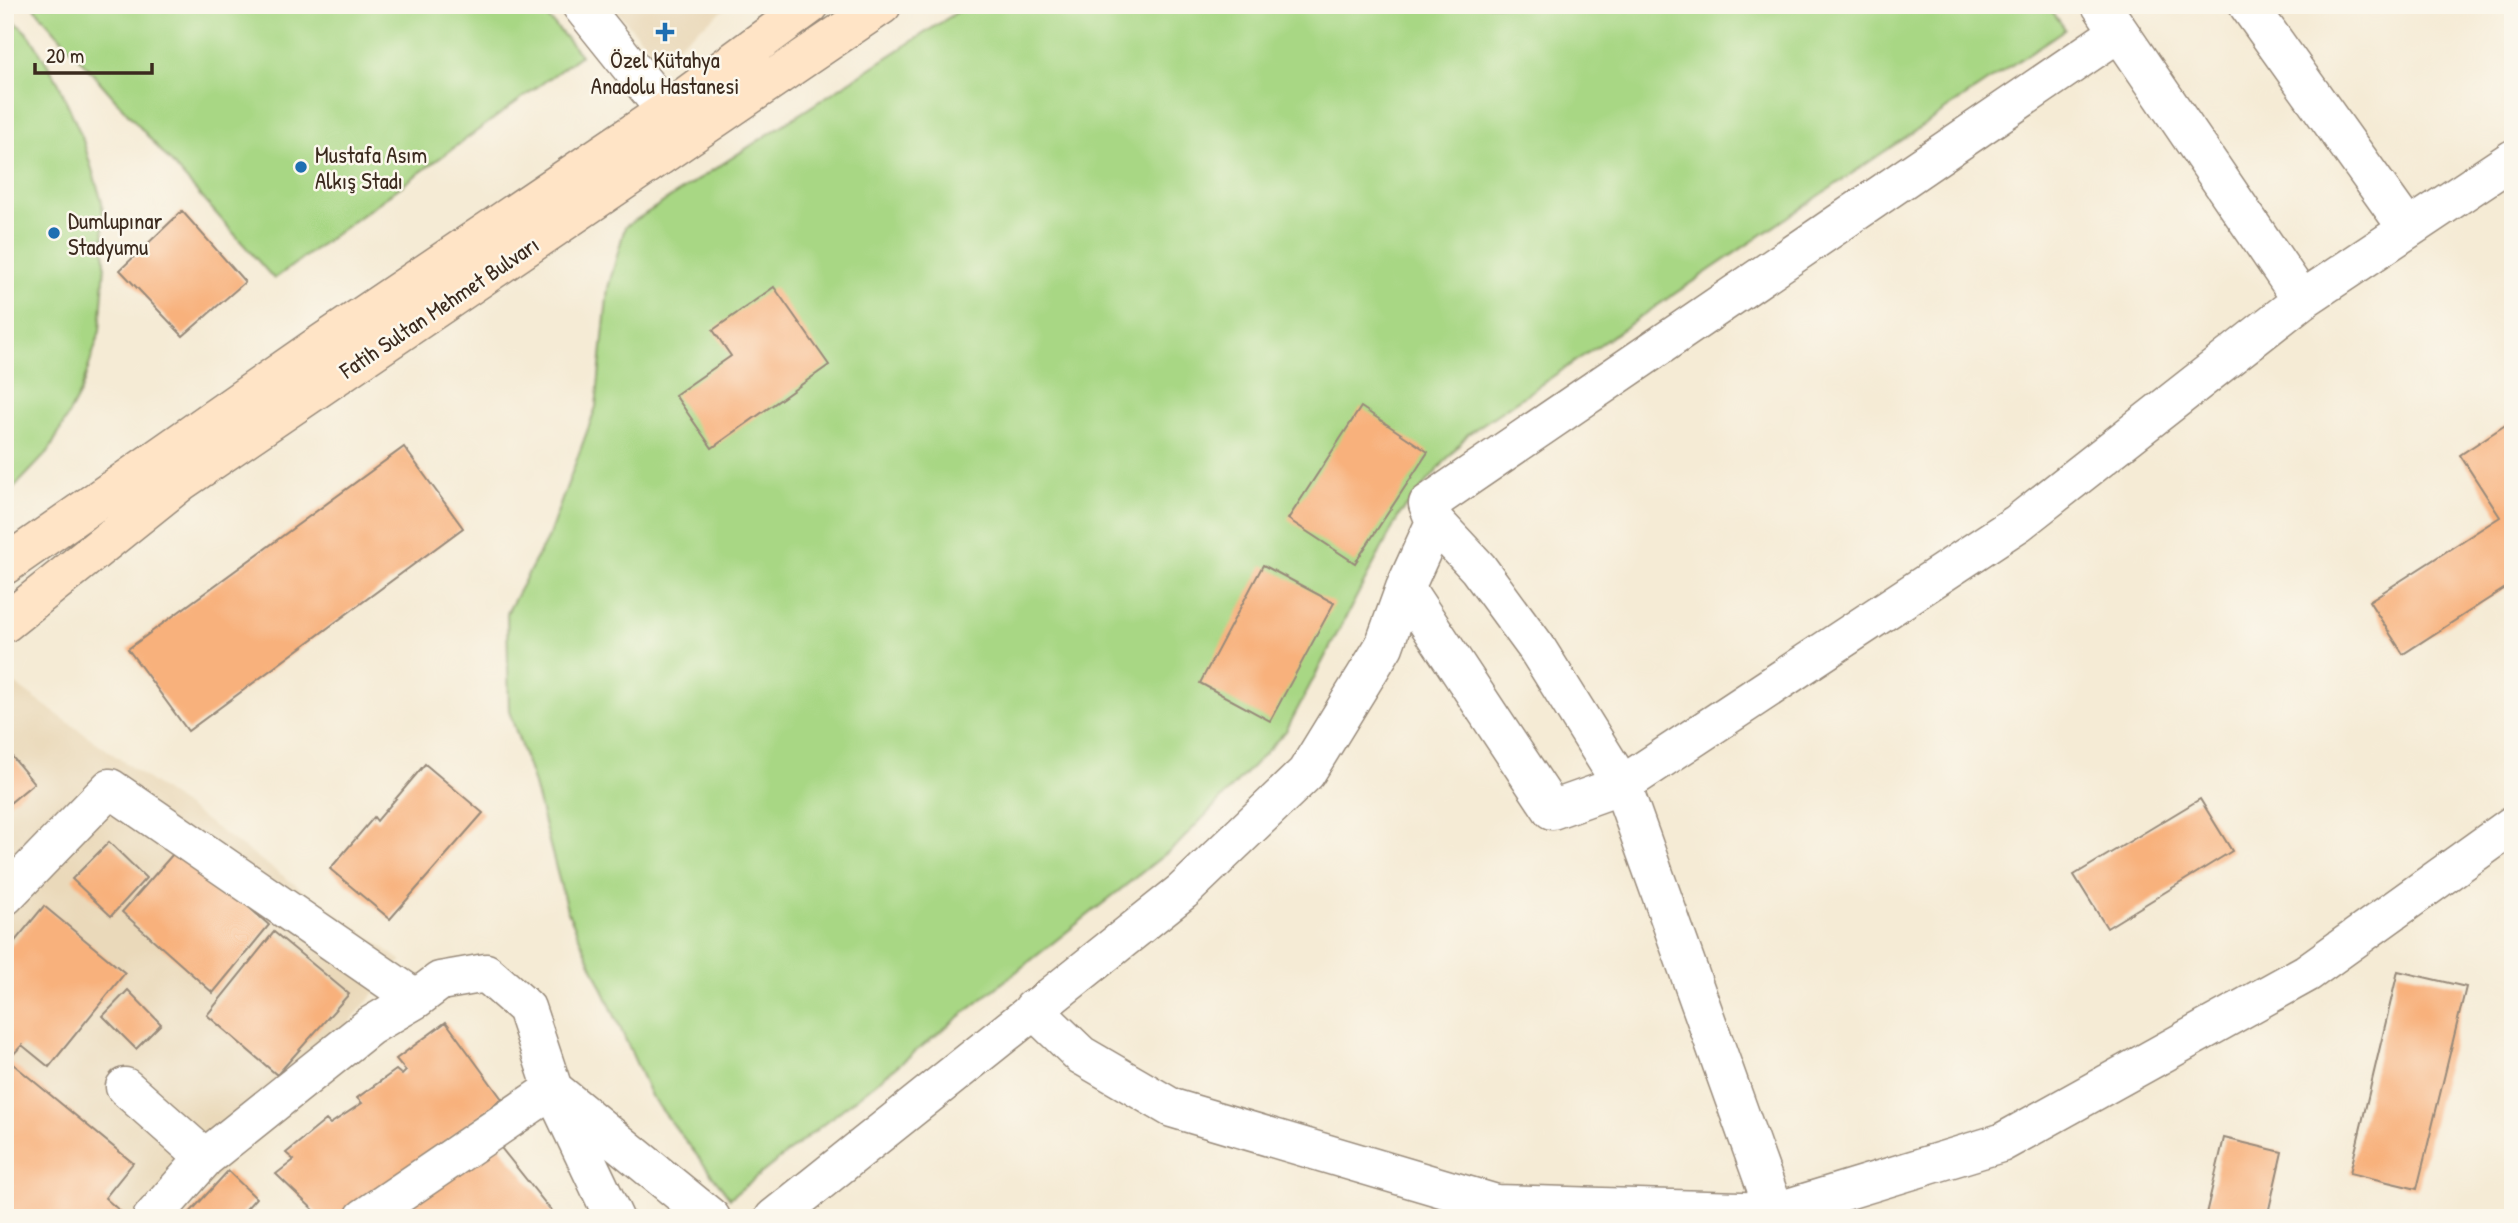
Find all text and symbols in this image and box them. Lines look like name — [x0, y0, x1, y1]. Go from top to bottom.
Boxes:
marker: Özel Kütahya Anadolu Hastanesi — [655, 22, 675, 42]
scale bar — [35, 32, 152, 76]
text: 20 m — [46, 41, 84, 70]
place label: Özel Kütahya Anadolu Hastanesi — [591, 44, 739, 101]
place label: Mustafa Asım Alkış Stadı — [315, 139, 427, 196]
marker: Mustafa Asım Alkış Stadı — [293, 159, 309, 175]
place label: Dumlupınar Stadyumu — [68, 205, 162, 262]
marker: Dumlupınar Stadyumu — [46, 225, 62, 241]
street label: Fatih Sultan Mehmet Bulvarı — [333, 229, 545, 386]

